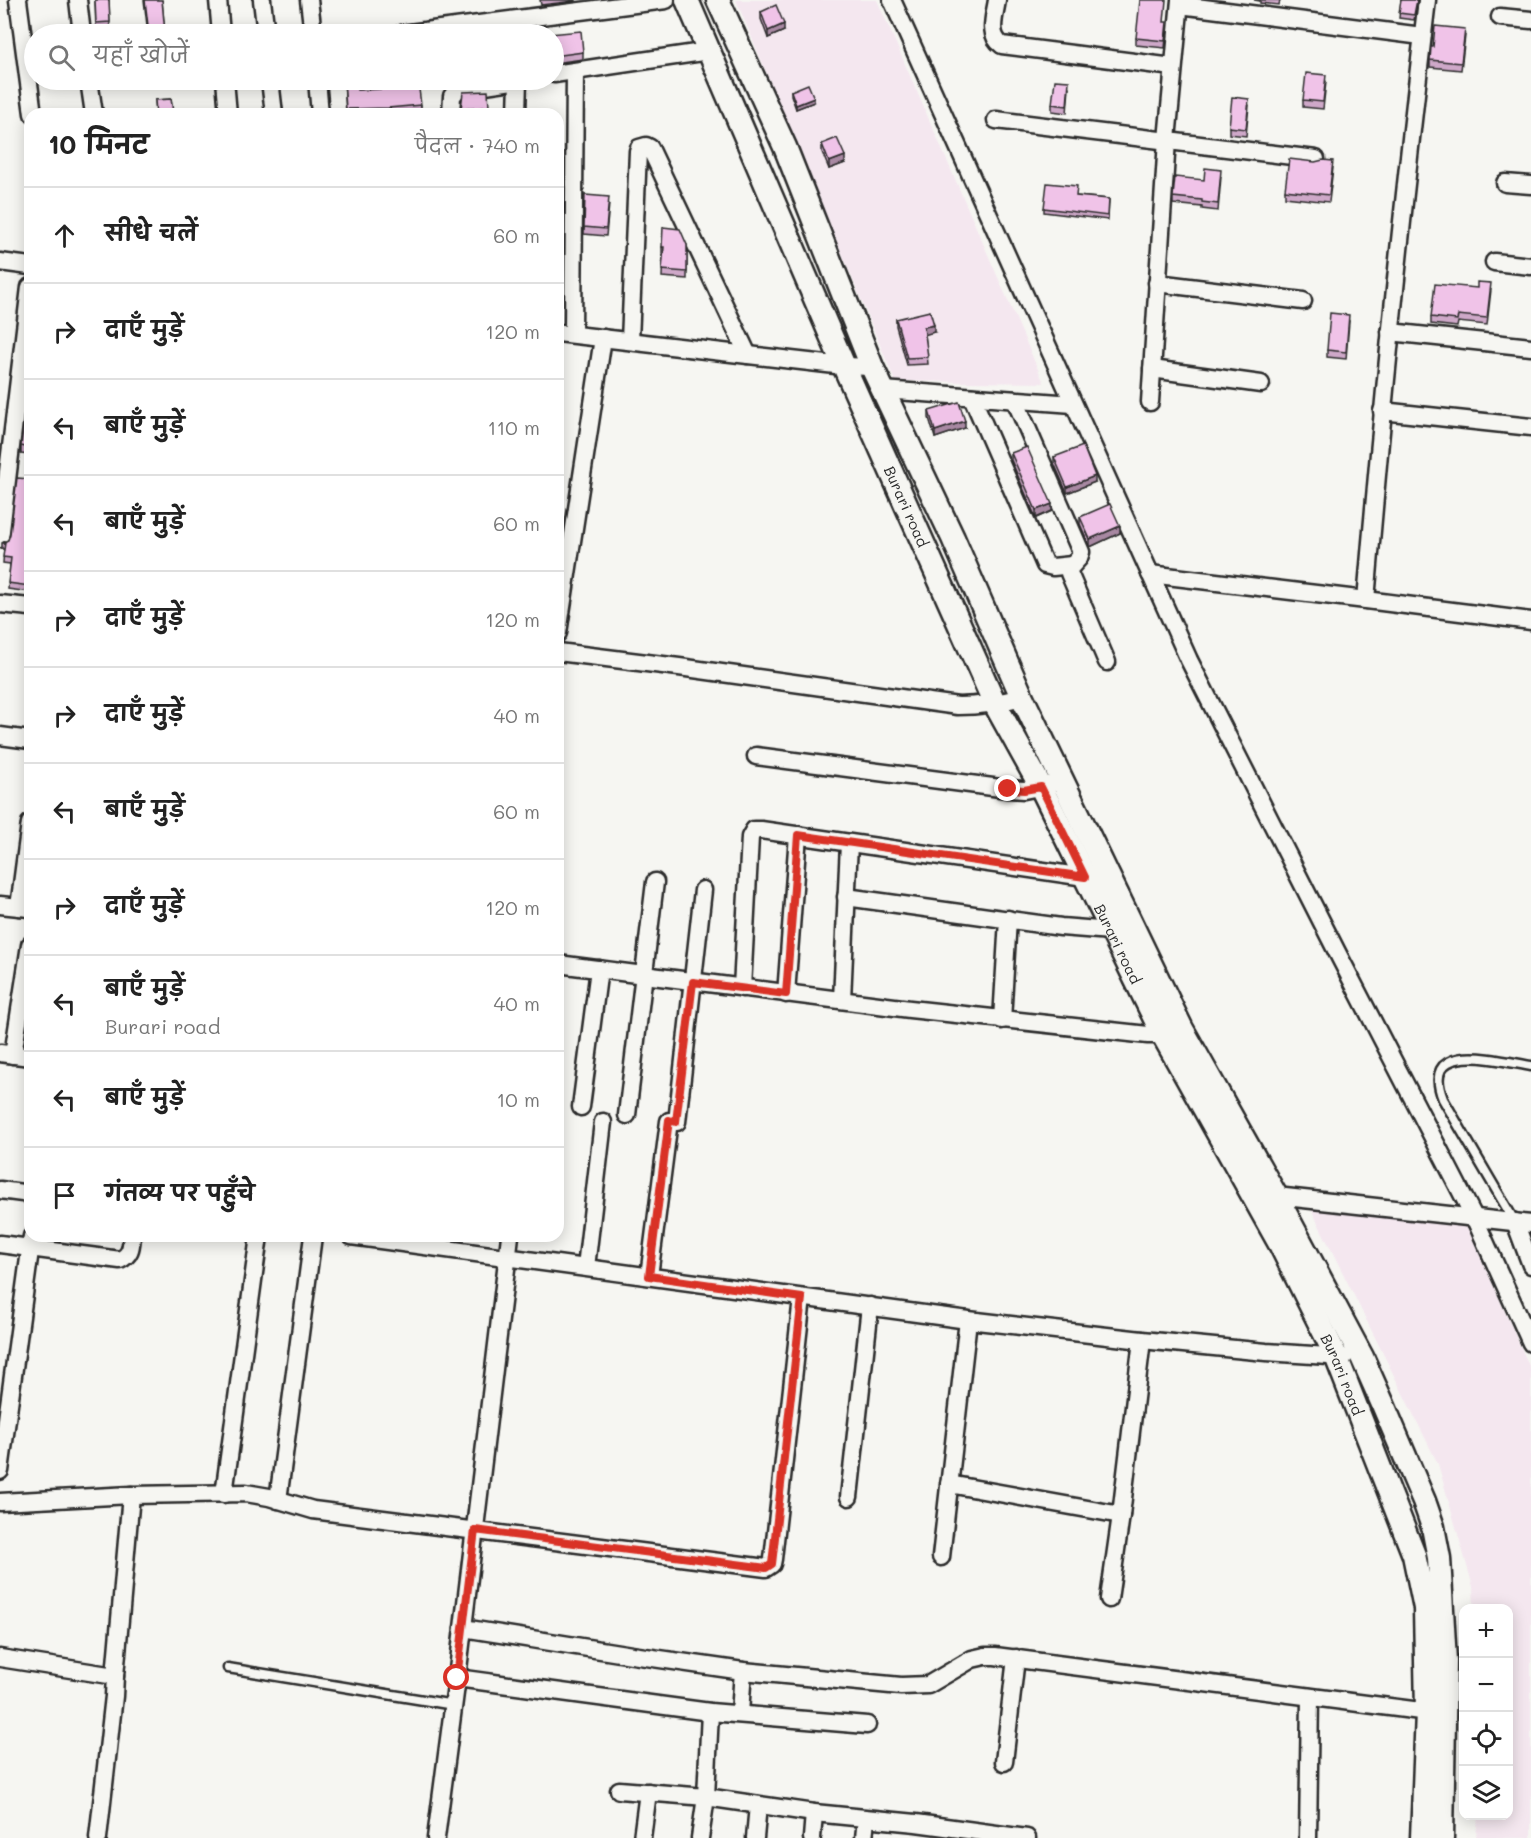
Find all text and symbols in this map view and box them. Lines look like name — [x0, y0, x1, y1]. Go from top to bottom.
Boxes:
search box — [24, 24, 564, 90]
text: यहाँ खोजें — [93, 40, 189, 69]
icon: search — [45, 41, 78, 74]
text: 10 मिनट — [48, 127, 149, 161]
text: पैदल · 740 m — [415, 132, 540, 158]
text: सीधे चलें — [105, 218, 197, 247]
icon: ahead — [48, 219, 81, 252]
text: 60 m — [493, 222, 540, 248]
text: दाएँ मुड़ें — [105, 314, 184, 343]
icon: right — [48, 315, 81, 348]
text: 120 m — [485, 318, 540, 344]
text: बाएँ मुड़ें — [105, 410, 185, 439]
icon: left — [48, 411, 81, 444]
text: 110 m — [487, 414, 540, 440]
street label: Burari road — [880, 463, 934, 550]
text: बाएँ मुड़ें — [105, 506, 185, 535]
icon: left — [48, 507, 81, 540]
text: 60 m — [493, 510, 540, 536]
text: दाएँ मुड़ें — [105, 602, 184, 631]
icon: right — [48, 603, 81, 636]
text: 120 m — [485, 606, 540, 632]
text: दाएँ मुड़ें — [105, 698, 184, 727]
icon: right — [48, 699, 81, 732]
text: 40 m — [494, 702, 540, 728]
route end — [994, 775, 1020, 801]
text: बाएँ मुड़ें — [105, 794, 185, 823]
icon: left — [48, 795, 81, 828]
text: 60 m — [493, 798, 540, 824]
text: दाएँ मुड़ें — [105, 890, 184, 919]
icon: right — [48, 891, 81, 924]
text: 120 m — [485, 894, 540, 920]
street label: Burari road — [1090, 900, 1146, 987]
text: बाएँ मुड़ें — [105, 973, 185, 1002]
icon: left — [48, 987, 81, 1020]
text: 40 m — [494, 990, 540, 1016]
text: Burari road — [105, 1013, 220, 1039]
text: बाएँ मुड़ें — [105, 1082, 185, 1111]
icon: left — [48, 1083, 81, 1116]
text: 10 m — [496, 1086, 540, 1112]
text: गंतव्य पर पहुँचे — [105, 1178, 255, 1207]
icon: arrive — [48, 1179, 81, 1212]
street label: Burari road — [1316, 1330, 1368, 1418]
map controls — [1459, 1604, 1513, 1820]
button: + — [1459, 1604, 1513, 1658]
button: − — [1459, 1658, 1513, 1712]
route start — [443, 1664, 469, 1690]
button: locate — [1459, 1712, 1513, 1766]
button: layers — [1459, 1766, 1513, 1820]

